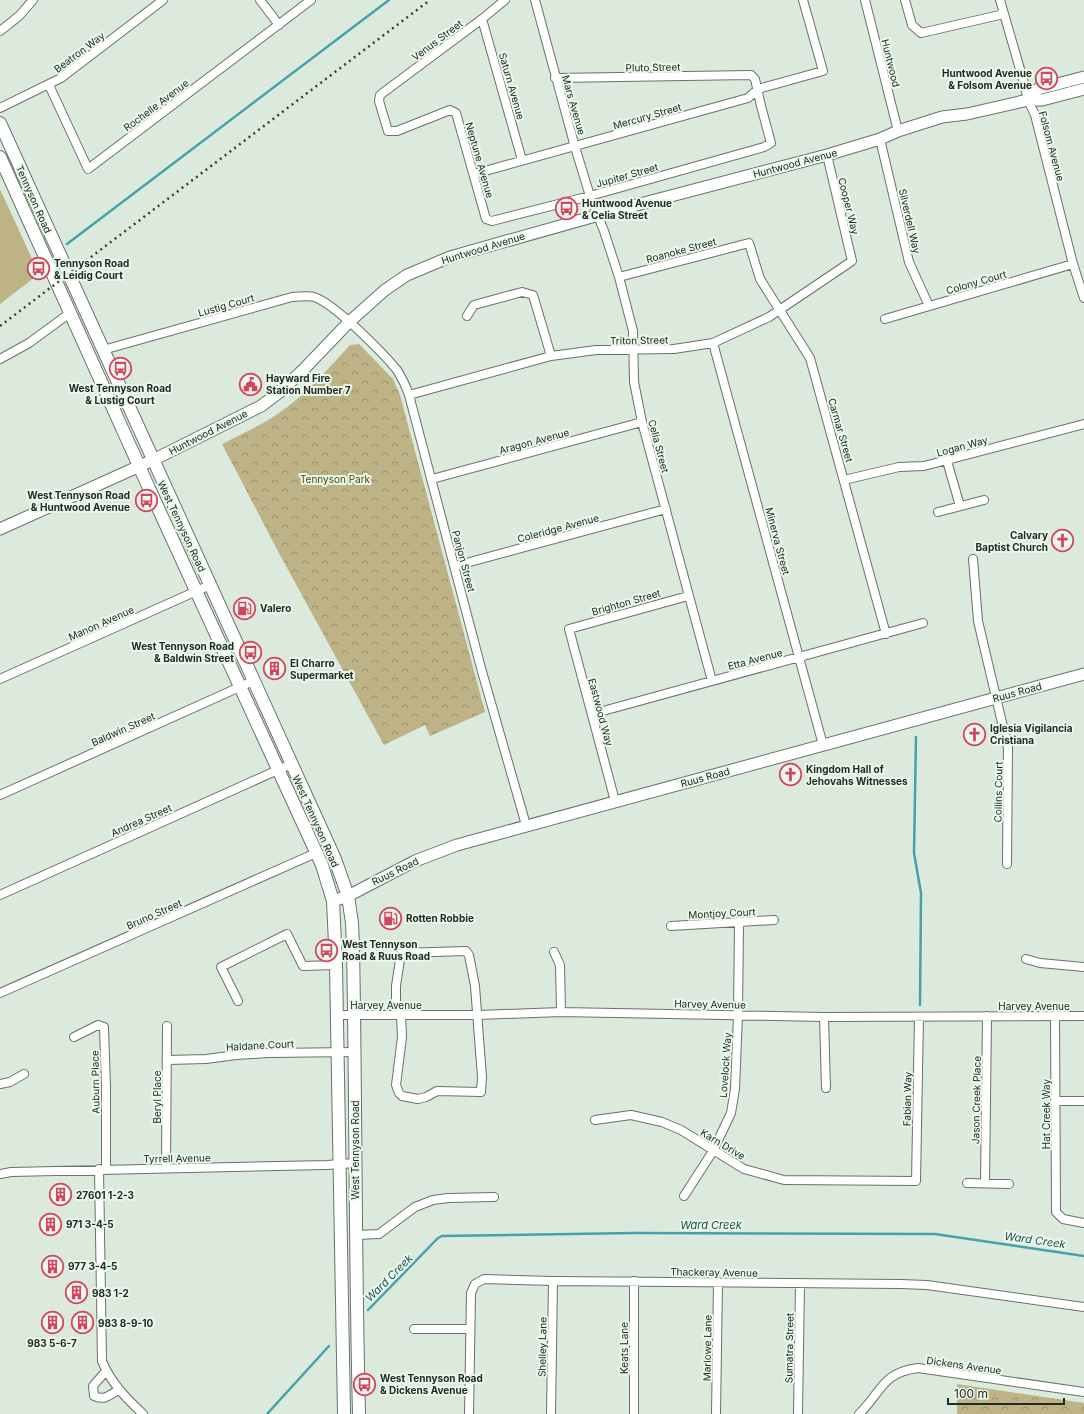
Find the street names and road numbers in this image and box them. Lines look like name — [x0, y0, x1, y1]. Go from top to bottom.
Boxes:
street label: Venus Street — [409, 17, 465, 63]
street label: Beatron Way — [51, 29, 107, 75]
street label: Huntwood — [879, 38, 903, 88]
street label: Saturn Avenue — [497, 51, 527, 121]
street label: Pluto Street — [625, 61, 681, 73]
street label: Mars Avenue — [560, 74, 588, 136]
street label: Rochelle Avenue — [121, 77, 191, 133]
street label: Mercury Street — [611, 100, 683, 132]
street label: Folsom Avenue — [1037, 110, 1067, 182]
street label: Neptune Avenue — [463, 121, 497, 199]
street label: Huntwood Avenue — [752, 146, 839, 180]
street label: Jupiter Street — [595, 160, 660, 190]
street label: Tennyson Road — [14, 163, 54, 235]
street label: Cooper Way — [836, 176, 862, 236]
street label: Silverdell Way — [897, 187, 923, 255]
street label: Huntwood Avenue — [440, 230, 526, 266]
street label: Roanoke Street — [645, 235, 718, 265]
street label: Colony Court — [944, 267, 1008, 296]
street label: Lustig Court — [197, 291, 256, 319]
street label: Triton Street — [610, 333, 669, 347]
street label: Carmar Street — [826, 397, 856, 464]
street label: Huntwood Avenue — [167, 407, 250, 457]
street label: Celia Street — [646, 418, 672, 475]
street label: Aragon Avenue — [498, 426, 571, 456]
street label: Logan Way — [935, 433, 989, 459]
street label: West Tennyson Road — [156, 478, 208, 574]
street label: Minerva Street — [763, 506, 793, 577]
street label: Coleridge Avenue — [516, 511, 600, 545]
street label: Panjon Street — [450, 529, 478, 594]
street label: Brighton Street — [590, 586, 662, 618]
street label: Manon Avenue — [66, 603, 136, 643]
street label: Etta Avenue — [726, 646, 784, 672]
street label: Eastwood Way — [586, 677, 616, 748]
street label: Ruus Road — [991, 680, 1043, 704]
street label: Baldwin Street — [89, 709, 157, 748]
street label: Collins Court — [991, 761, 1005, 823]
street label: Ruus Road — [679, 765, 731, 789]
street label: West Tennyson Road — [290, 773, 342, 869]
street label: Andrea Street — [109, 801, 174, 839]
street label: Ruus Road — [370, 855, 420, 887]
street label: Bruno Street — [125, 896, 184, 932]
street label: Montjoy Court — [688, 905, 757, 921]
street label: Harvey Avenue — [674, 997, 746, 1011]
street label: Harvey Avenue — [350, 999, 422, 1011]
street label: Harvey Avenue — [998, 1000, 1070, 1012]
street label: Lovelock Way — [717, 1031, 733, 1098]
street label: Haldane Court — [226, 1037, 295, 1053]
street label: Auburn Place — [88, 1050, 102, 1114]
street label: Jason Creek Place — [969, 1056, 983, 1144]
street label: Beryl Place — [151, 1070, 163, 1124]
street label: Fabian Way — [901, 1071, 913, 1126]
street label: Hat Creek Way — [1040, 1078, 1052, 1149]
street label: West Tennyson Road — [349, 1100, 361, 1200]
street label: Karn Drive — [699, 1126, 748, 1162]
street label: Tyrrell Avenue — [143, 1151, 211, 1165]
street label: Thackeray Avenue — [670, 1265, 758, 1279]
street label: Sumatra Street — [782, 1312, 796, 1383]
street label: Marlowe Lane — [700, 1315, 714, 1381]
street label: Shelley Lane — [535, 1317, 549, 1377]
street label: Keats Lane — [618, 1322, 630, 1374]
street label: Dickens Avenue — [926, 1354, 1002, 1376]

